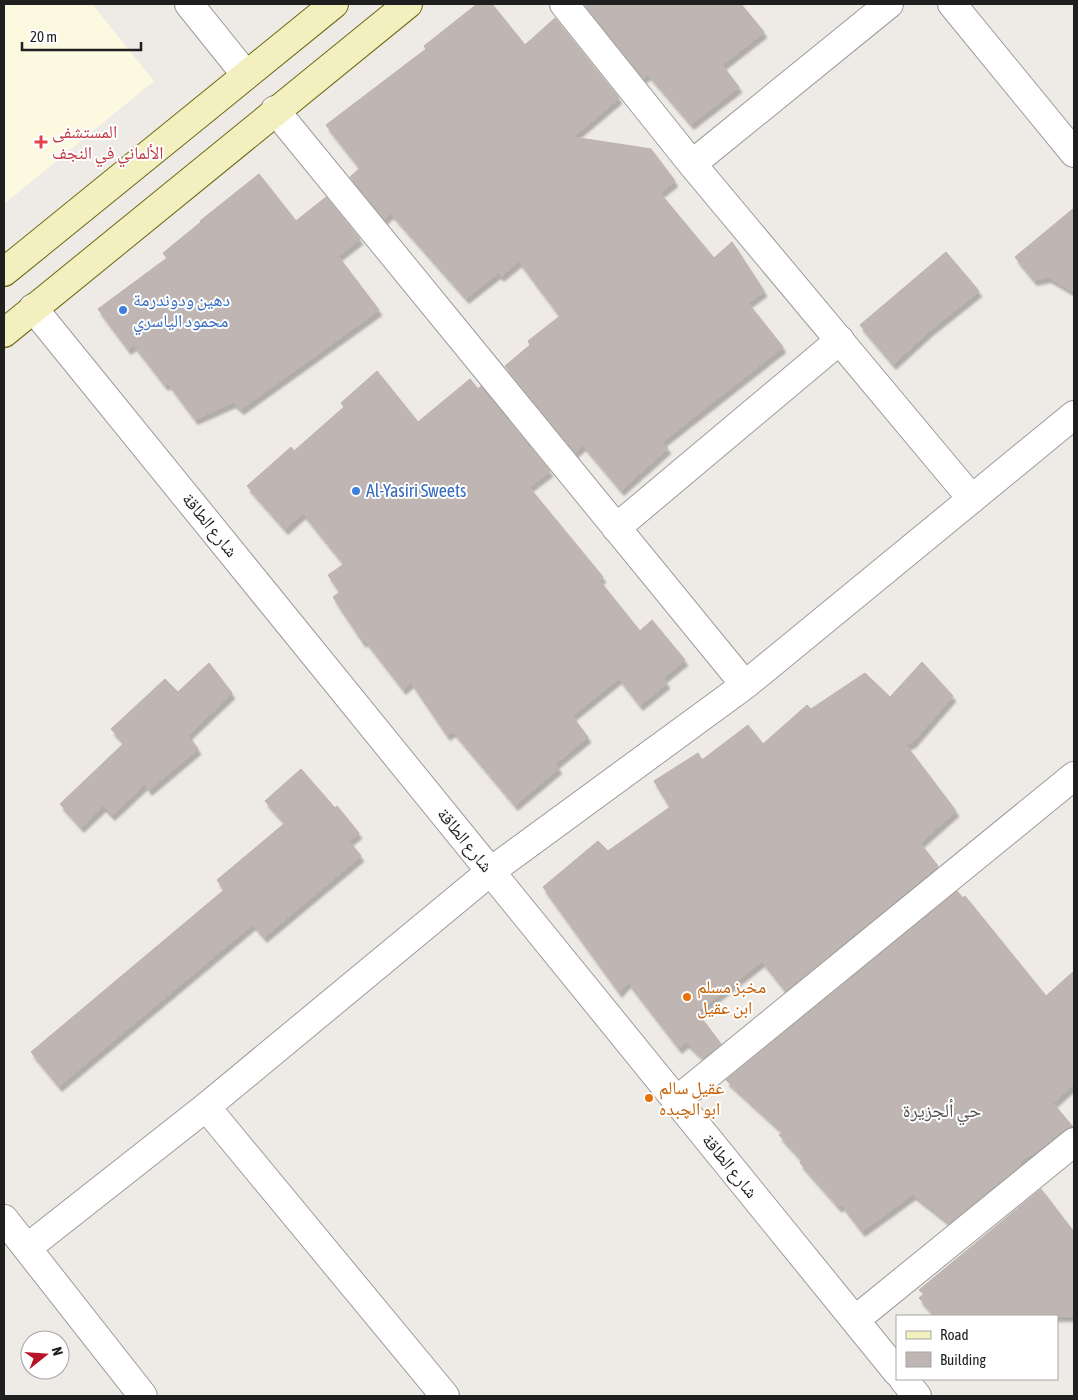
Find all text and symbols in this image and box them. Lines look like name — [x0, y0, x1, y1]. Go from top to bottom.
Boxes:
scale bar — [22, 20, 141, 52]
text: 20 m — [30, 28, 57, 45]
place label: المستشفى الألماني في النجف — [52, 121, 164, 168]
marker: المستشفى الألماني في النجف — [34, 135, 48, 149]
place label: دهين ودوندرمة محمود الياسري — [133, 289, 230, 336]
marker: دهين ودوندرمة محمود الياسري — [117, 304, 129, 316]
place label: Al-Yasiri Sweets — [366, 480, 466, 501]
marker: Al-Yasiri Sweets — [350, 485, 362, 497]
street label: شارع الطاقة — [177, 488, 243, 562]
street label: شارع الطاقة — [432, 803, 498, 877]
place label: مخبز مسلم ابن عقيل — [697, 976, 766, 1019]
marker: مخبز مسلم ابن عقيل — [681, 991, 693, 1003]
place label: عقيل سالم ابو الچبده — [659, 1077, 724, 1120]
marker: عقيل سالم ابو الچبده — [643, 1092, 655, 1104]
district label: حي ألجزيرة — [903, 1099, 981, 1126]
street label: شارع الطاقة — [697, 1129, 763, 1203]
legend — [896, 1315, 1058, 1380]
text: Road — [940, 1326, 969, 1343]
north arrow — [20, 1330, 70, 1380]
text: N — [49, 1345, 66, 1357]
text: Building — [940, 1351, 986, 1368]

